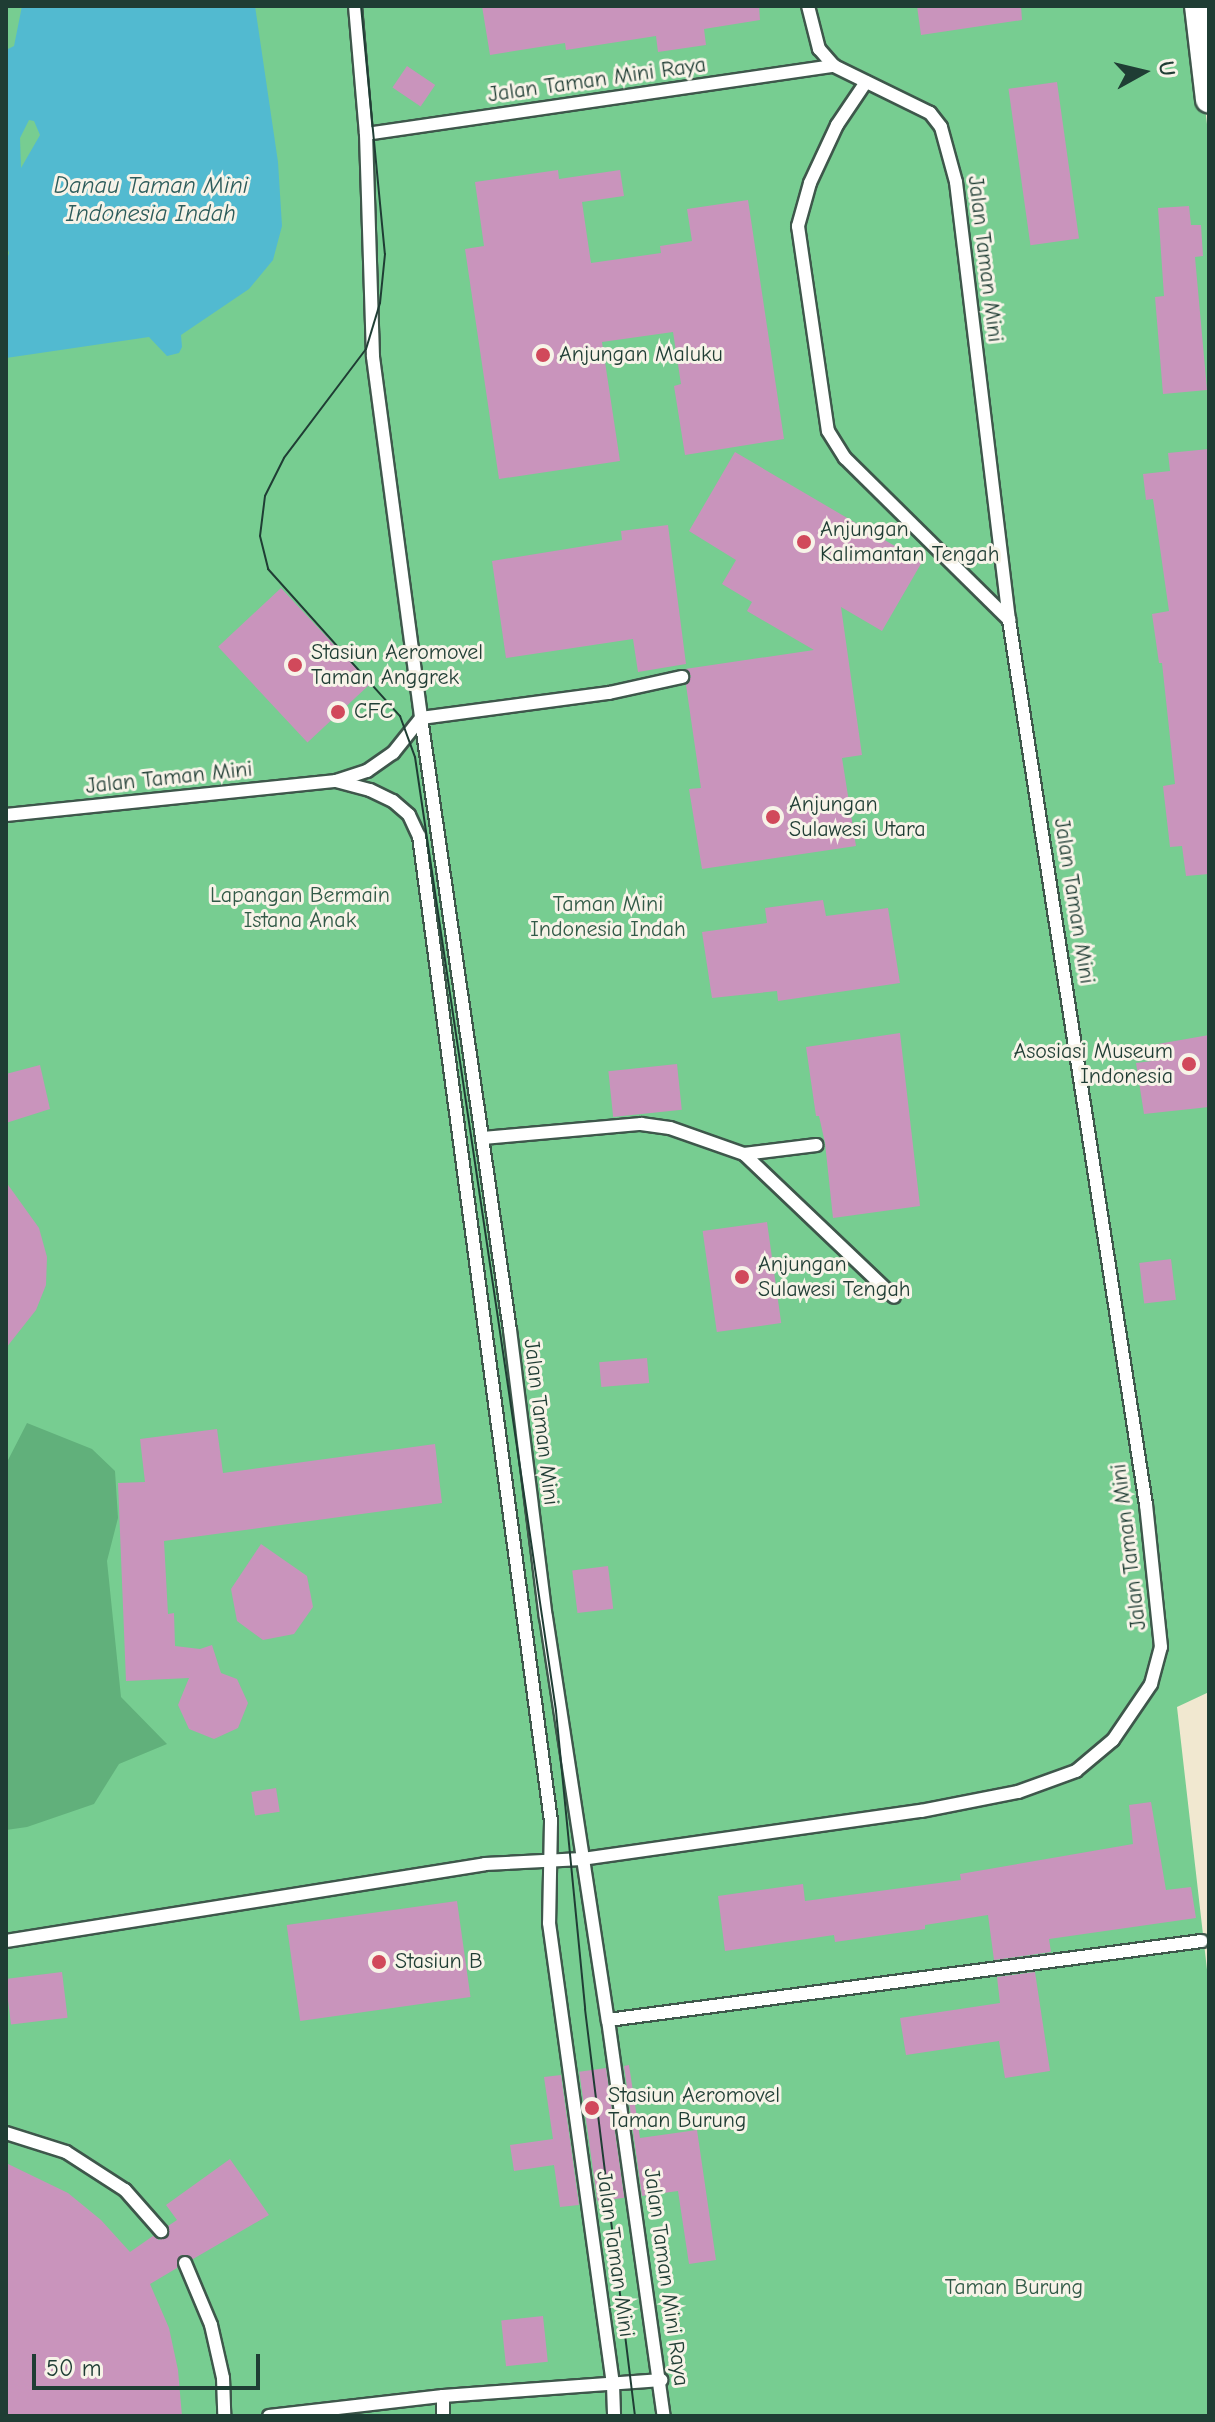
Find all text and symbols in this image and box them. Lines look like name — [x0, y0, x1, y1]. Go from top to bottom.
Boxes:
north arrow — [1103, 32, 1183, 112]
street label: Jalan Taman Mini Raya — [486, 52, 708, 108]
text: U — [1153, 60, 1181, 78]
water label: Danau Taman Mini Indonesia Indah — [54, 172, 248, 228]
street label: Jalan Taman Mini — [962, 174, 1008, 344]
place label: Anjungan Maluku — [559, 342, 723, 368]
marker: Anjungan Maluku — [534, 346, 552, 364]
place label: Anjungan Kalimantan Tengah — [820, 516, 999, 568]
marker: Anjungan Kalimantan Tengah — [795, 533, 813, 551]
place label: Stasiun Aeromovel Taman Anggrek — [311, 639, 483, 690]
marker: Stasiun Aeromovel Taman Anggrek — [286, 656, 304, 674]
place label: CFC — [354, 699, 393, 725]
marker: CFC — [329, 703, 347, 721]
street label: Jalan Taman Mini — [84, 756, 254, 800]
place label: Anjungan Sulawesi Utara — [789, 791, 926, 842]
marker: Anjungan Sulawesi Utara — [764, 808, 782, 826]
street label: Jalan Taman Mini — [1048, 816, 1100, 986]
park label: Lapangan Bermain Istana Anak — [210, 882, 390, 934]
park label: Taman Mini Indonesia Indah — [530, 891, 686, 942]
place label: Asosiasi Museum Indonesia — [1013, 1038, 1173, 1090]
marker: Asosiasi Museum Indonesia — [1180, 1055, 1198, 1073]
place label: Anjungan Sulawesi Tengah — [758, 1251, 911, 1302]
marker: Anjungan Sulawesi Tengah — [733, 1268, 751, 1286]
street label: Jalan Taman Mini — [518, 1337, 564, 1507]
street label: Jalan Taman Mini — [1106, 1462, 1152, 1632]
place label: Stasiun B — [395, 1949, 483, 1975]
marker: Stasiun B — [370, 1953, 388, 1971]
place label: Stasiun Aeromovel Taman Burung — [608, 2082, 780, 2134]
marker: Stasiun Aeromovel Taman Burung — [583, 2099, 601, 2117]
street label: Jalan Taman Mini Raya — [638, 2166, 694, 2388]
street label: Jalan Taman Mini — [590, 2169, 640, 2339]
park label: Taman Burung — [945, 2275, 1083, 2301]
scale bar — [36, 2338, 264, 2388]
text: 50 m — [46, 2354, 102, 2382]

